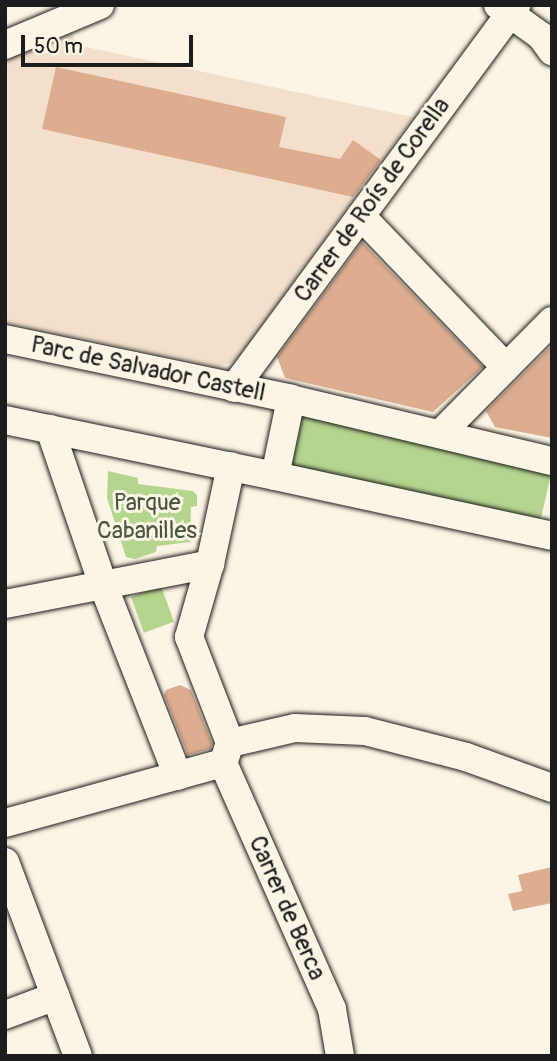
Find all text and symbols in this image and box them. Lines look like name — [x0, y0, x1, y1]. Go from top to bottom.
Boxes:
scale bar — [24, 21, 196, 65]
text: 50 m — [34, 33, 83, 60]
street label: Carrer de Roís de Corella — [288, 92, 456, 308]
street label: Parc de Salvador Castell — [28, 330, 268, 408]
park label: Parque Cabanilles — [97, 489, 197, 545]
street label: Carrer de Berca — [242, 832, 332, 984]

